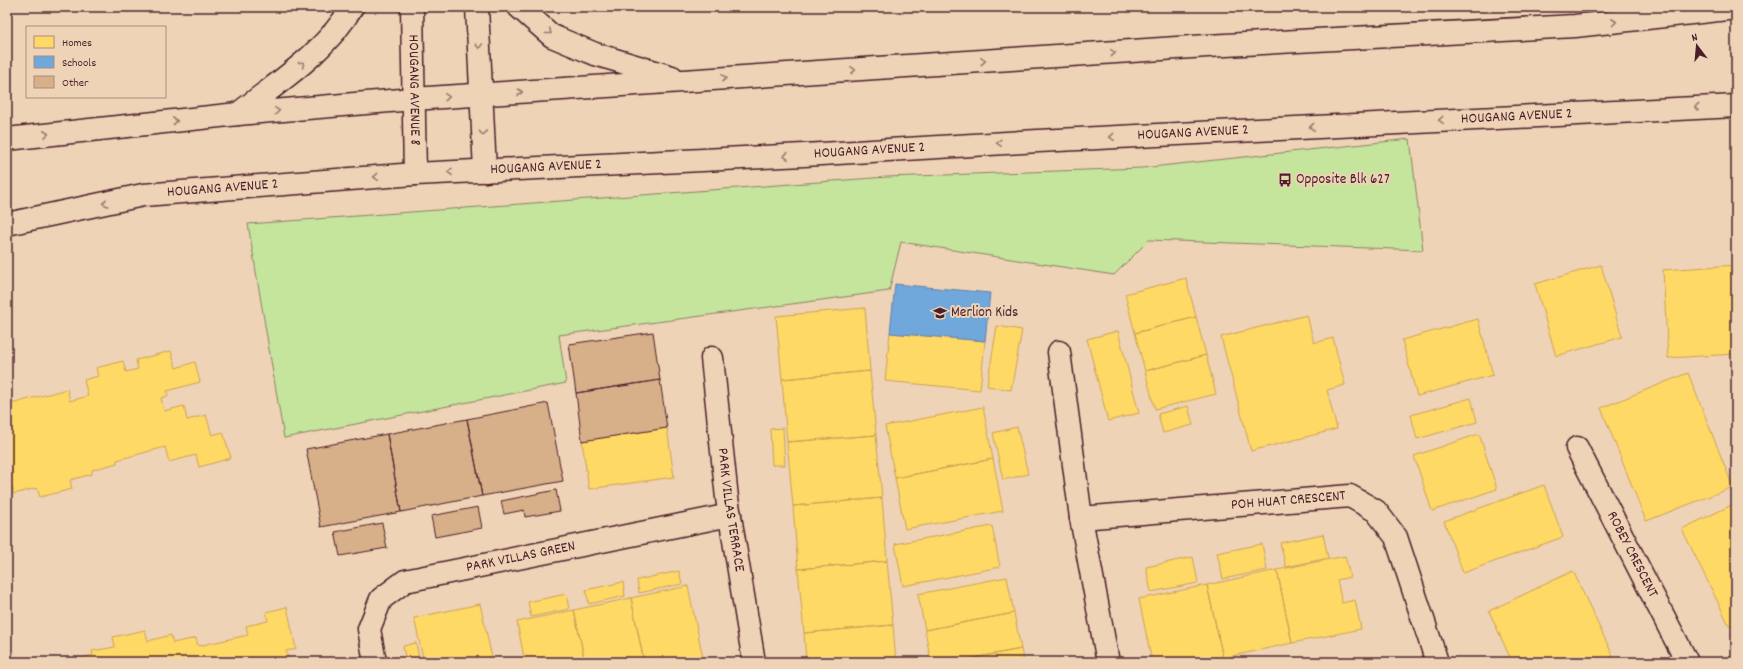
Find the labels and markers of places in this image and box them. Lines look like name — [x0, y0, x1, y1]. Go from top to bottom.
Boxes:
place label: Opposite Blk 627 — [1296, 169, 1390, 191]
bus stop icon: Opposite Blk 627 — [1277, 172, 1293, 188]
place label: Merlion Kids — [951, 302, 1018, 324]
school or university icon: Merlion Kids — [932, 305, 948, 321]

